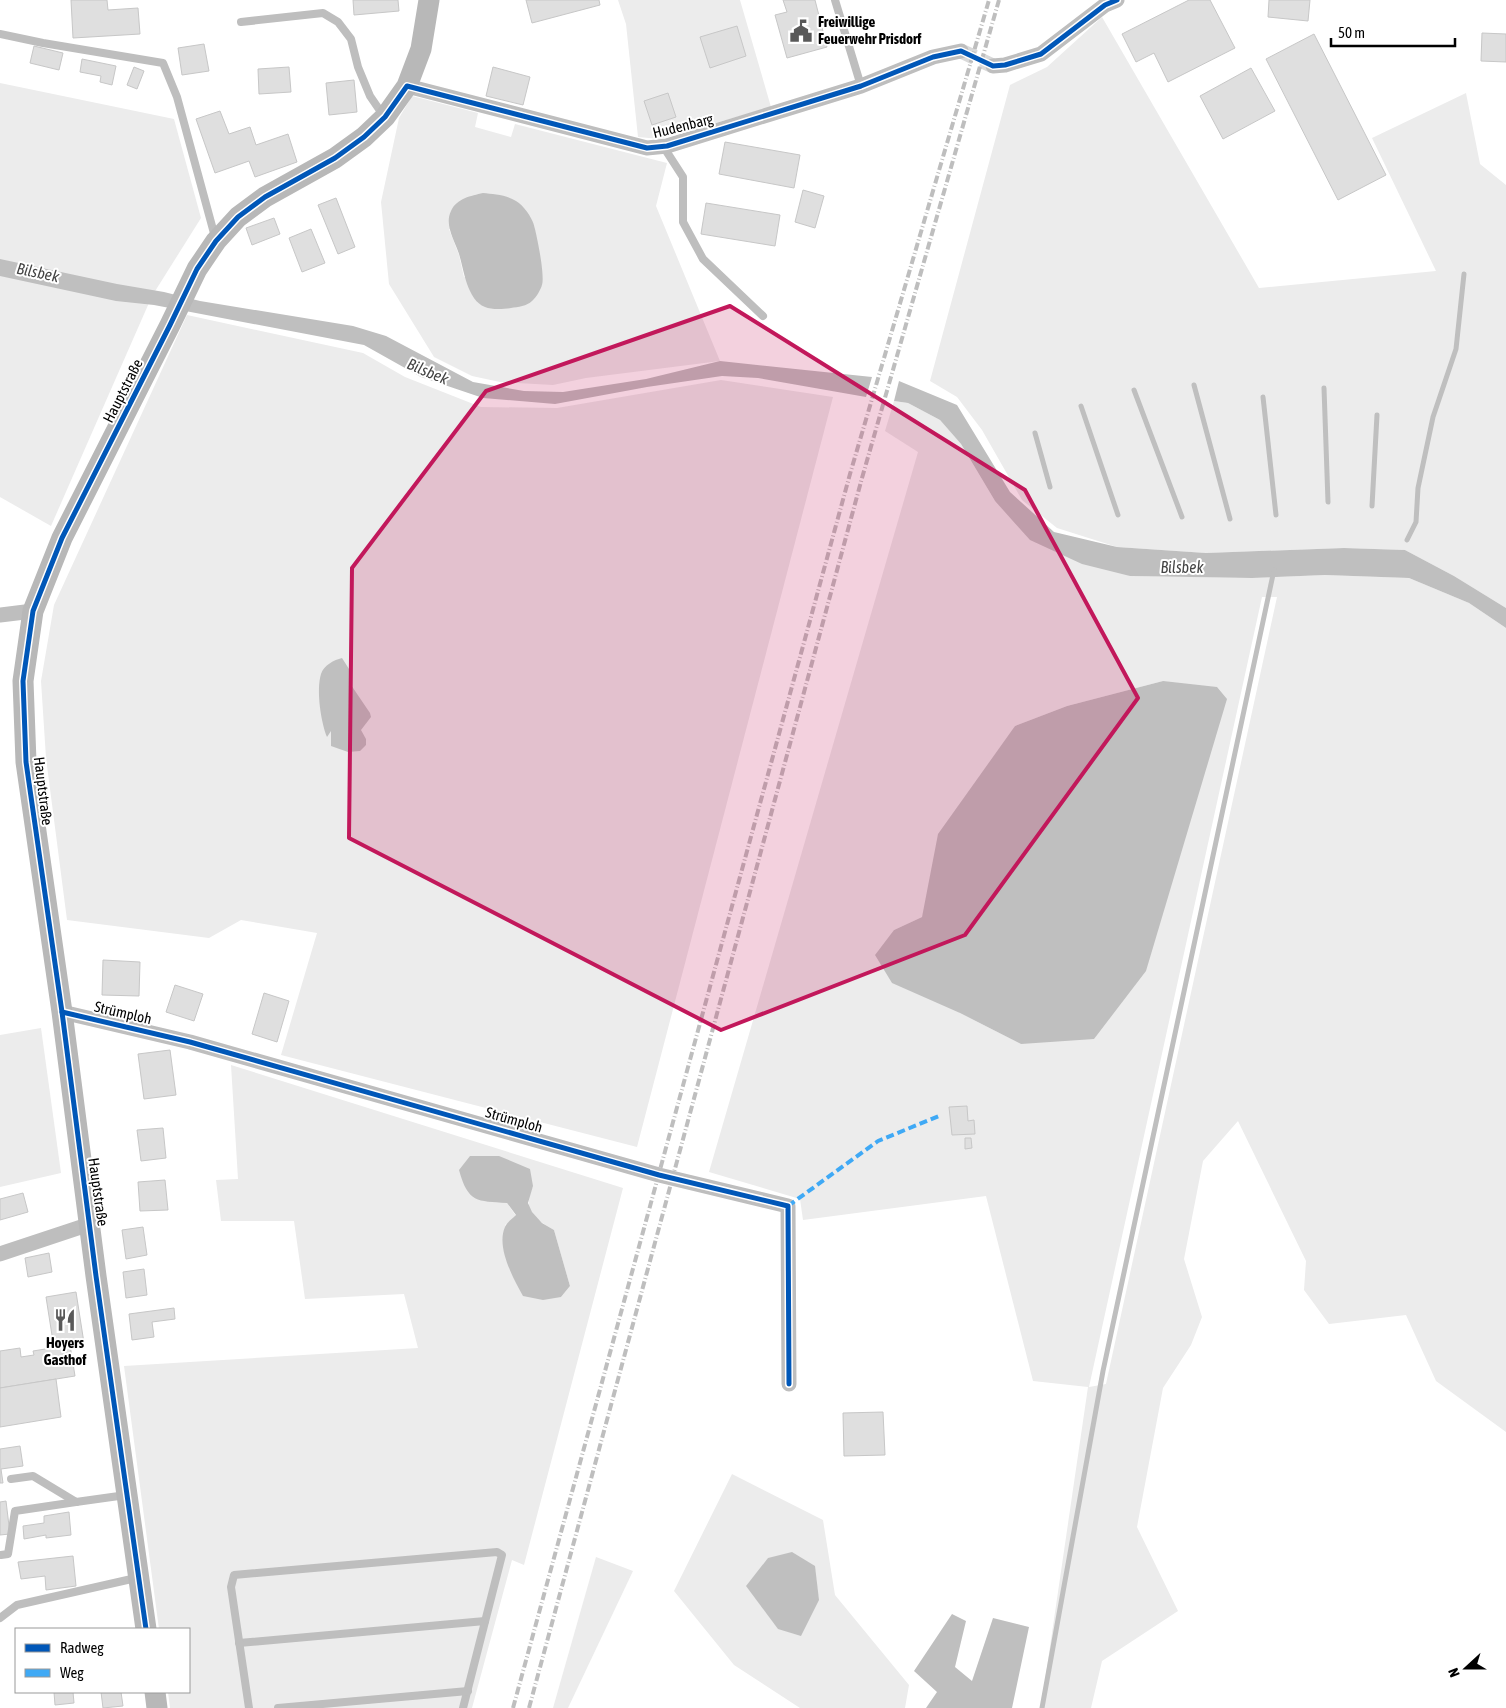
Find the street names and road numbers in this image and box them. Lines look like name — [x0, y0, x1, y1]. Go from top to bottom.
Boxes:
street label: Hudenbarg — [651, 110, 715, 141]
street label: Hauptstraße — [99, 356, 146, 425]
street label: Hauptstraße — [31, 756, 56, 826]
street label: Strümploh — [93, 998, 153, 1027]
street label: Strümploh — [484, 1103, 545, 1136]
street label: Hauptstraße — [85, 1157, 112, 1227]

